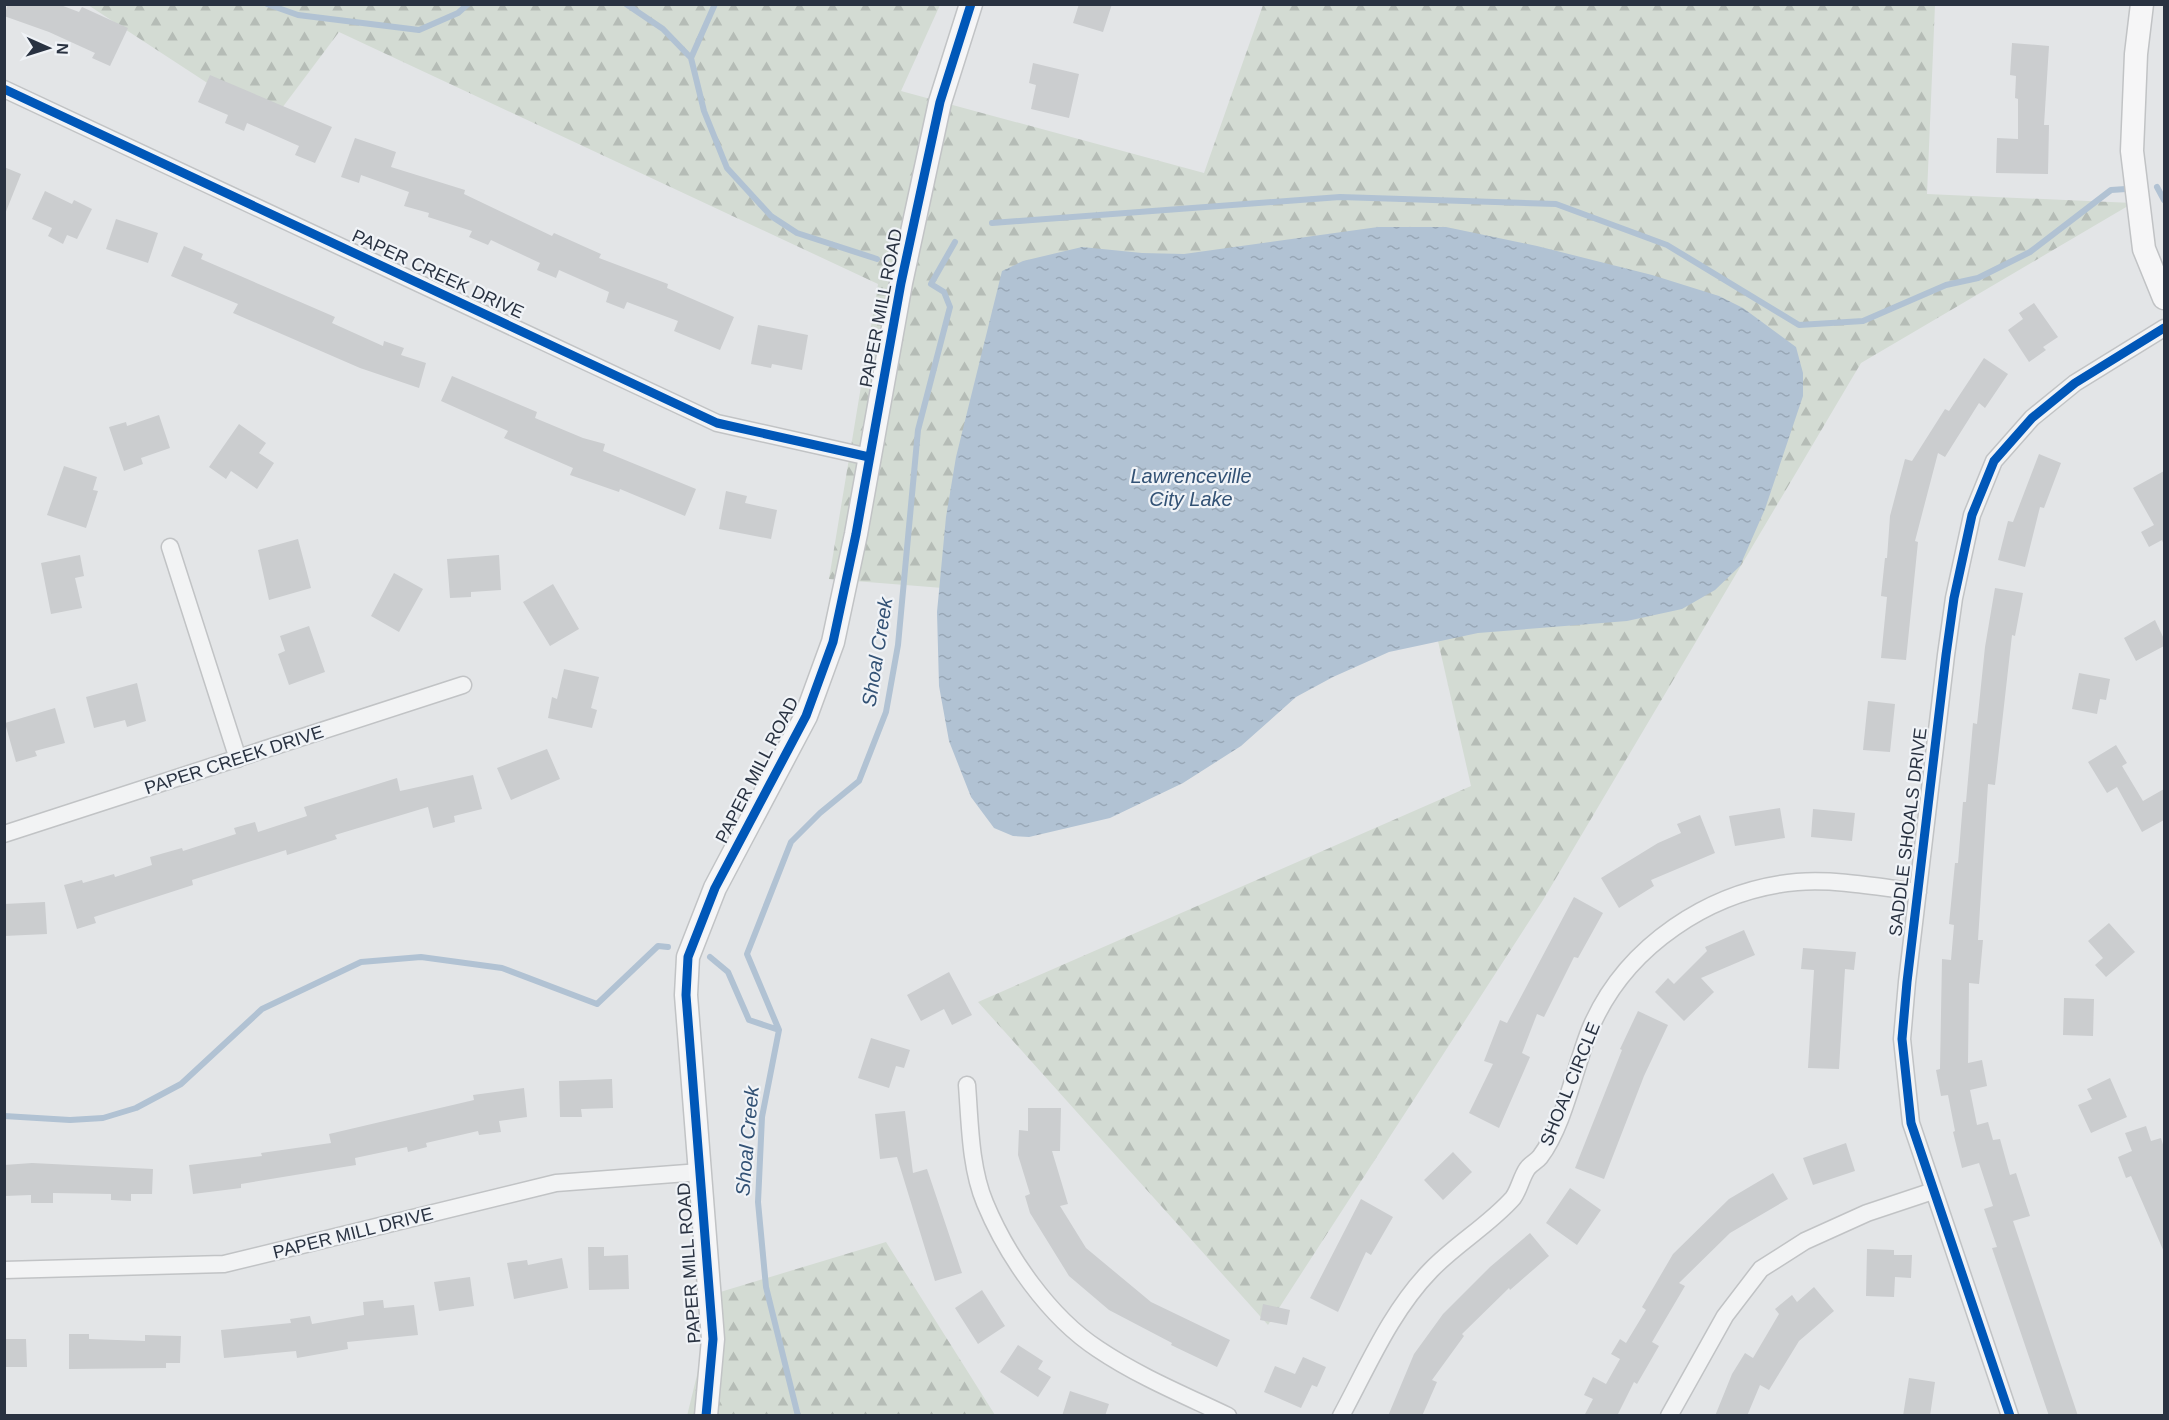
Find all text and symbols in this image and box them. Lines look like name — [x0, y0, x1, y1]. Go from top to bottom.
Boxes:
north arrow — [18, 18, 78, 78]
text: N — [54, 43, 71, 55]
street label: PAPER CREEK DRIVE — [349, 225, 527, 323]
street label: PAPER MILL ROAD — [856, 227, 906, 389]
water label: Lawrenceville City Lake — [1130, 465, 1252, 510]
water label: Shoal Creek — [858, 595, 897, 708]
street label: PAPER MILL ROAD — [712, 694, 802, 846]
street label: PAPER CREEK DRIVE — [142, 722, 326, 798]
street label: SADDLE SHOALS DRIVE — [1885, 727, 1931, 937]
street label: SHOAL CIRCLE — [1536, 1019, 1604, 1149]
water label: Shoal Creek — [731, 1084, 763, 1197]
street label: PAPER MILL ROAD — [673, 1182, 705, 1344]
street label: PAPER MILL DRIVE — [271, 1203, 435, 1263]

